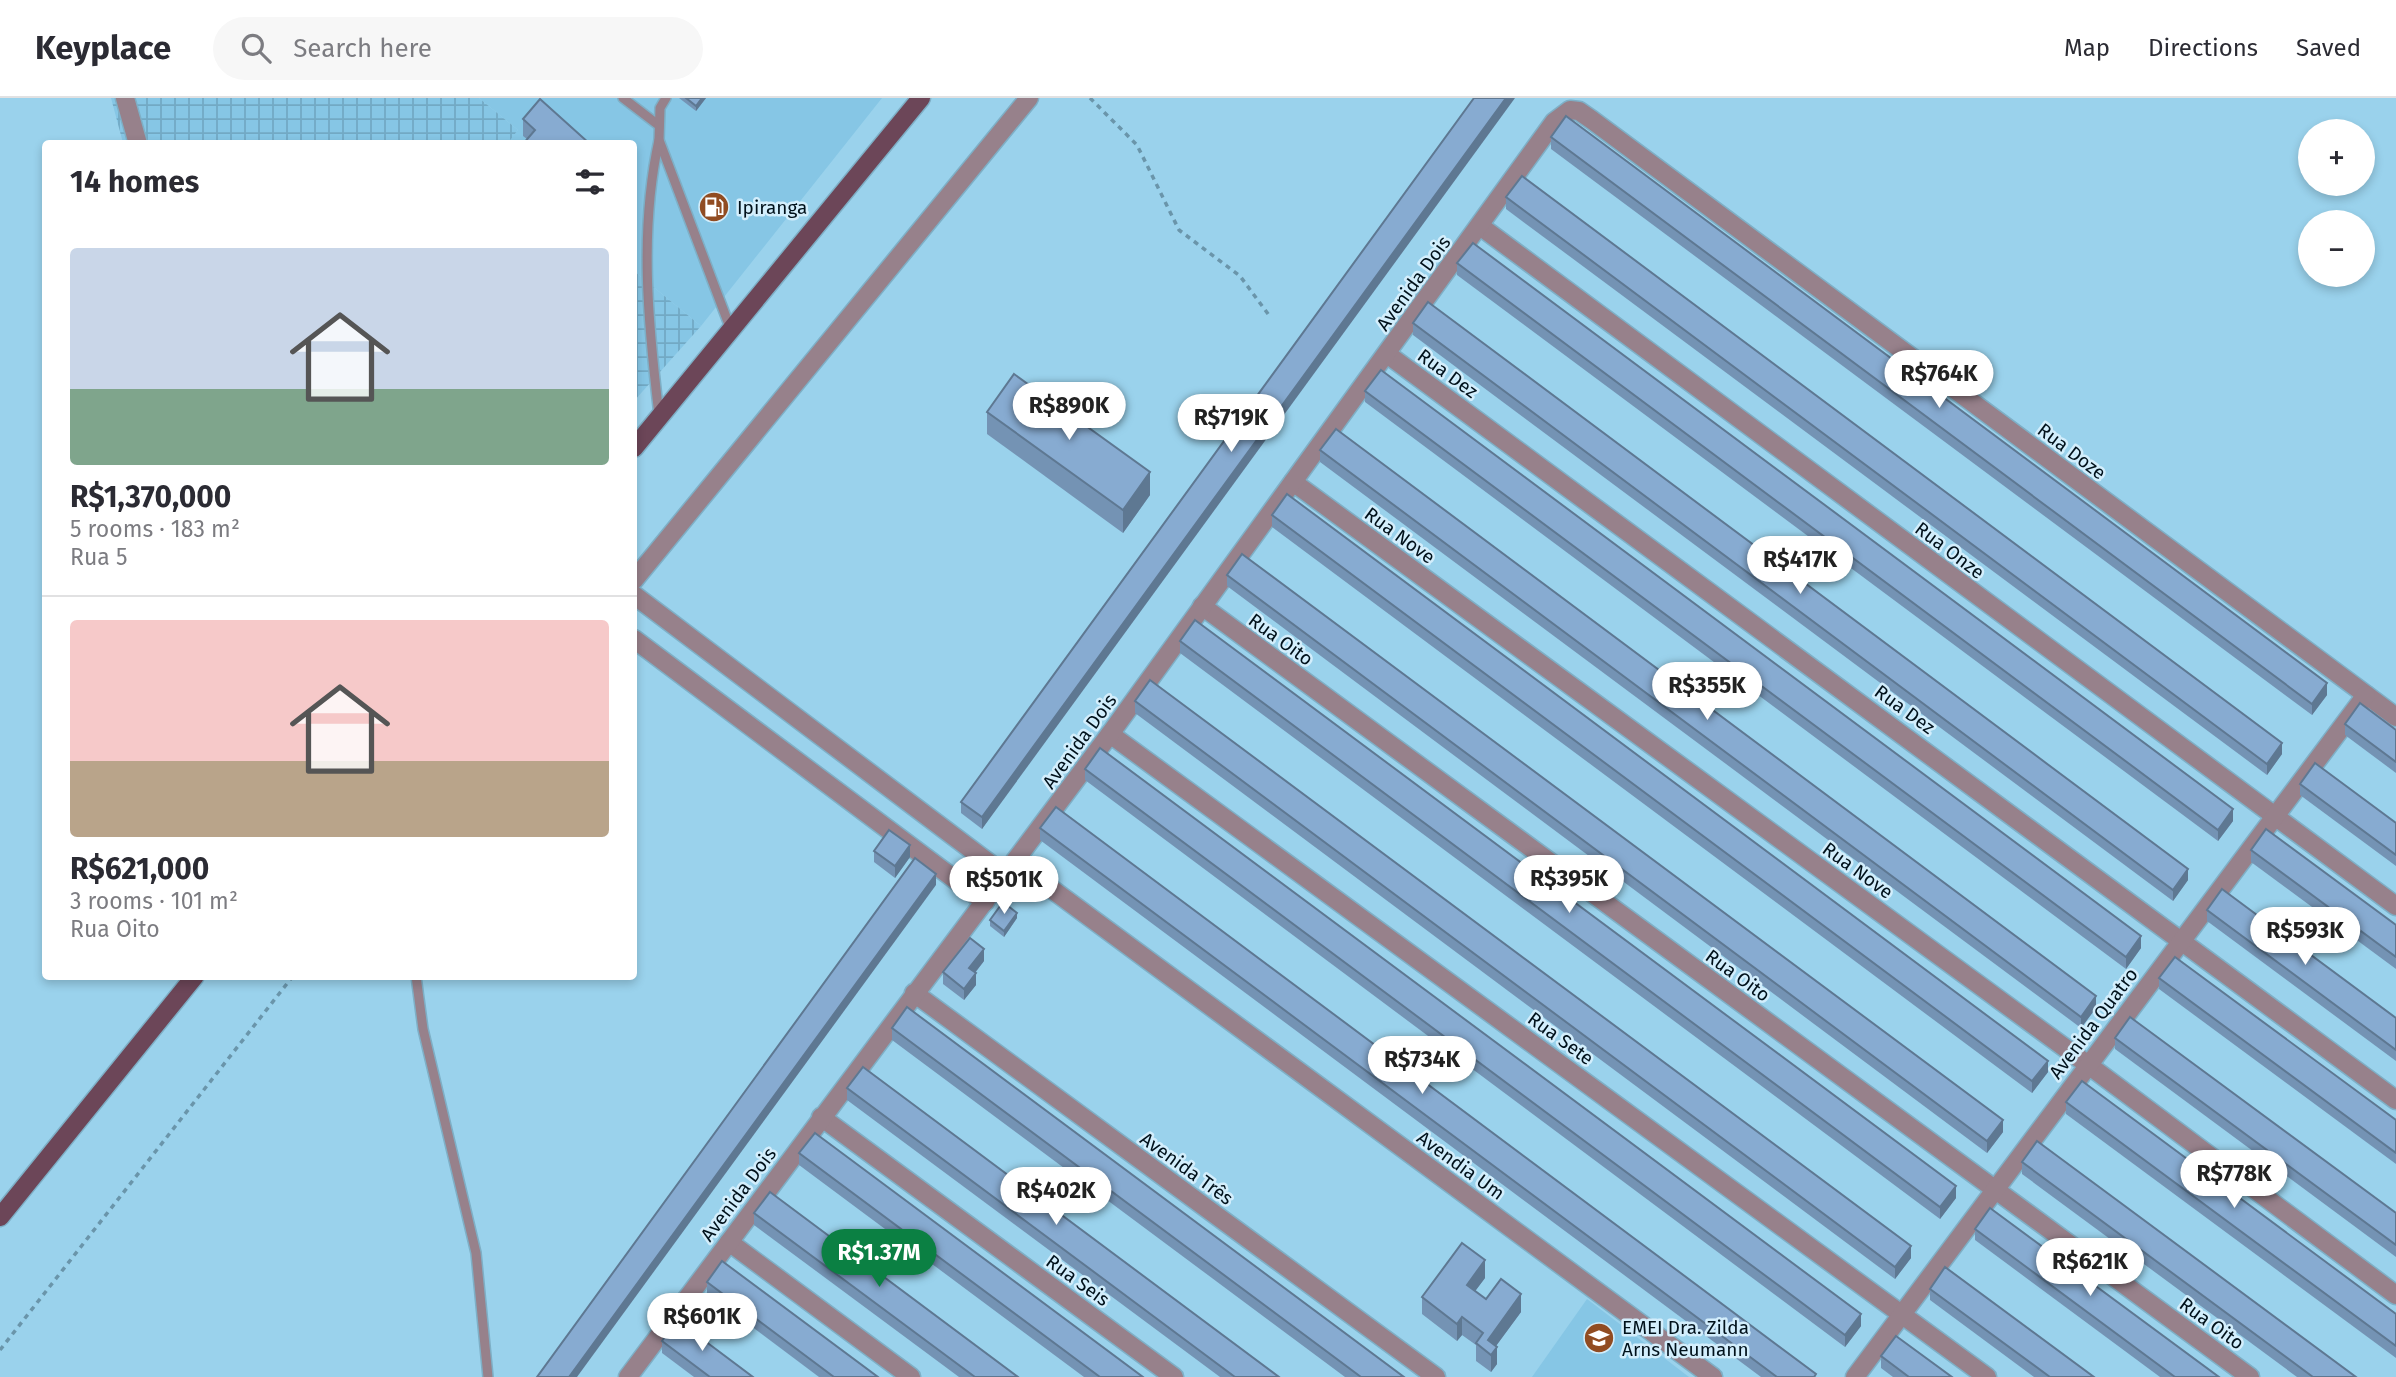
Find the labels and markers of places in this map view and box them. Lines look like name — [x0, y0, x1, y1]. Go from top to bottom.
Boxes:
fuel station icon: Ipiranga — [697, 190, 731, 224]
place label: Ipiranga — [737, 196, 807, 219]
pin: R$764K — [1882, 350, 1996, 410]
pin: R$890K — [1012, 382, 1126, 442]
pin: R$719K — [1174, 394, 1288, 454]
pin: R$417K — [1743, 536, 1857, 596]
pin: R$355K — [1650, 662, 1764, 722]
pin: R$501K — [947, 856, 1061, 916]
pin: R$395K — [1512, 856, 1626, 915]
pin: R$593K — [2248, 908, 2362, 967]
pin: R$734K — [1365, 1037, 1479, 1096]
pin: R$778K — [2177, 1150, 2291, 1210]
pin: R$402K — [999, 1168, 1113, 1227]
pin: R$1.37M — [814, 1230, 944, 1289]
pin: R$621K — [2033, 1238, 2147, 1298]
pin: R$601K — [645, 1294, 759, 1353]
place label: EMEI Dra. Zilda Arns Neumann — [1622, 1316, 1749, 1361]
school or university icon: EMEI Dra. Zilda Arns Neumann — [1582, 1321, 1616, 1355]

